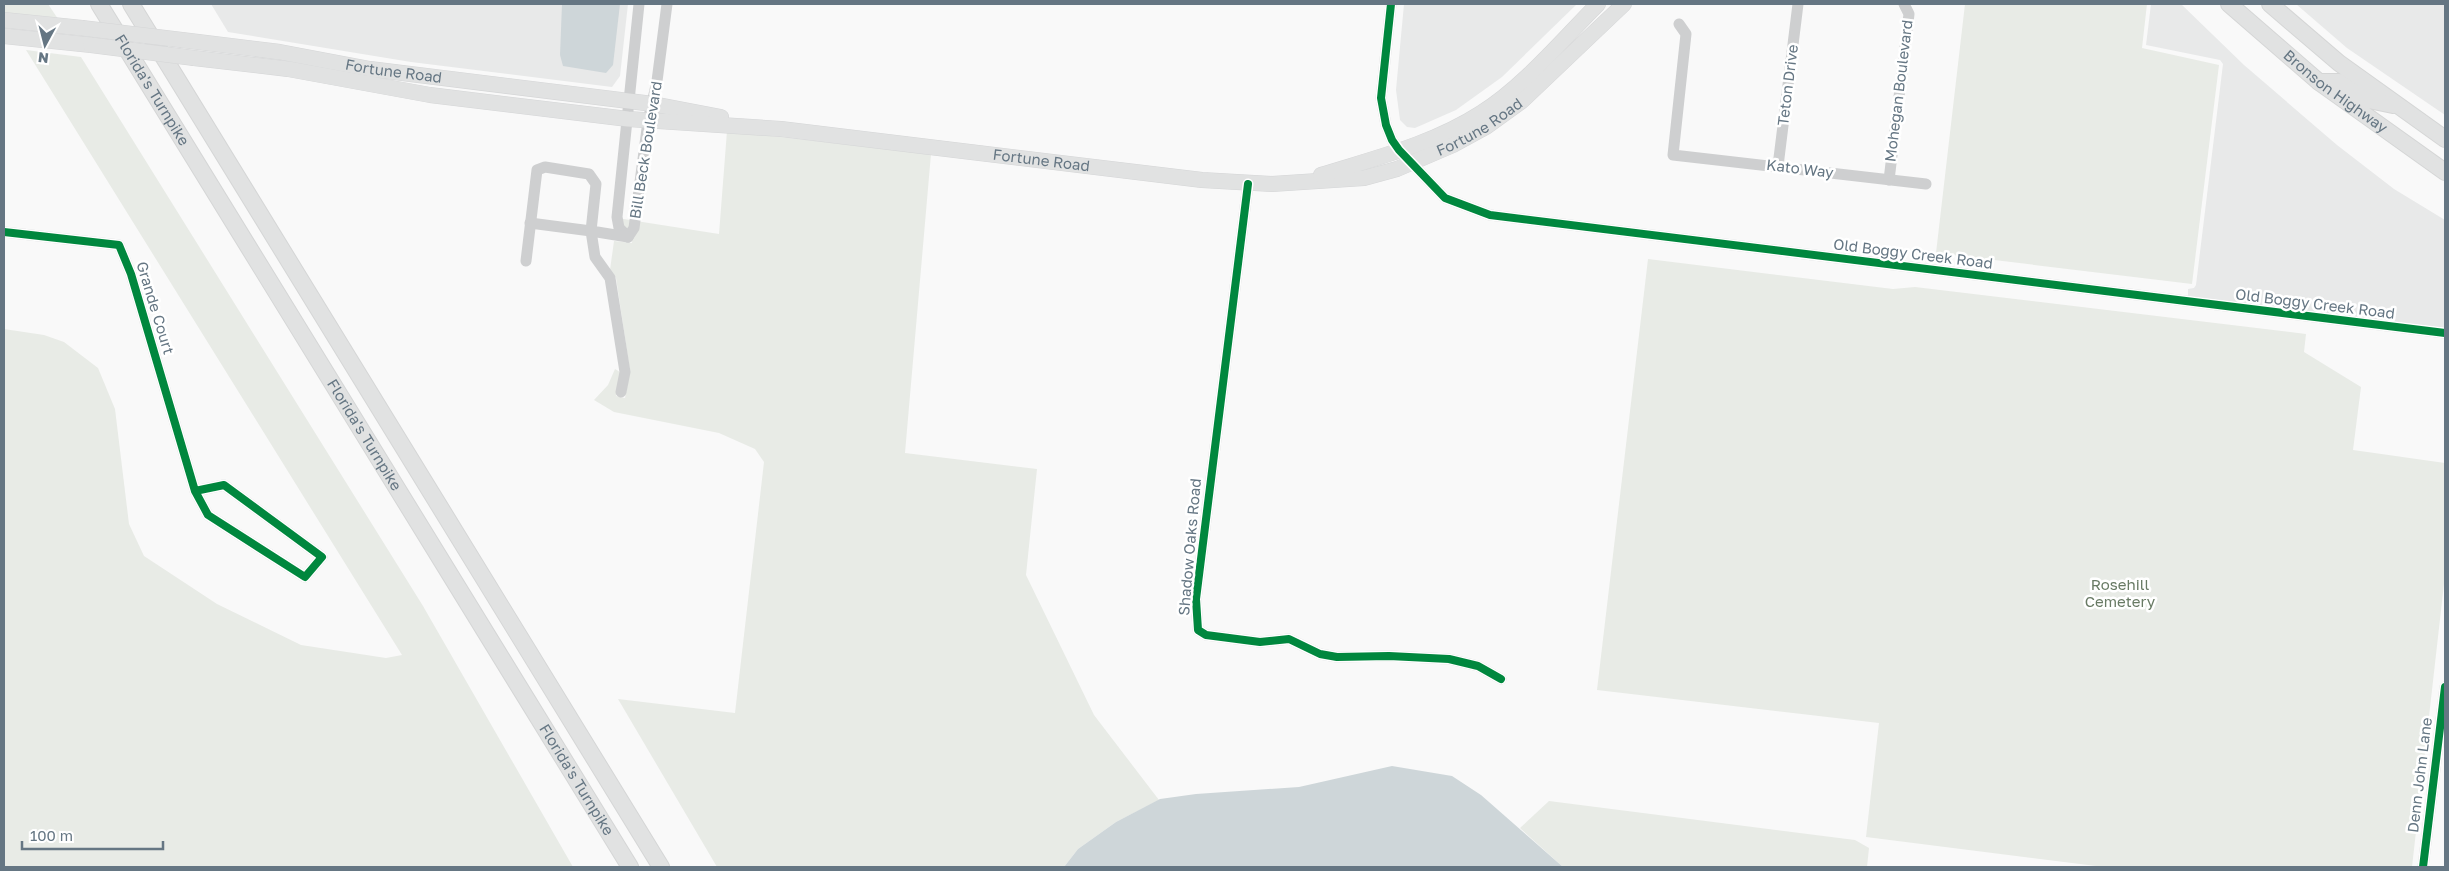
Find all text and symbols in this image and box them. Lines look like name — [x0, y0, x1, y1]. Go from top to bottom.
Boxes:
street label: Mohegan Boulevard — [1880, 19, 1916, 163]
north arrow — [20, 20, 70, 70]
street label: Florida's Turnpike — [112, 31, 194, 149]
street label: Teton Drive — [1773, 43, 1801, 127]
street label: Bronson Highway — [2280, 46, 2392, 137]
text: N — [37, 49, 50, 67]
street label: Fortune Road — [344, 55, 443, 86]
street label: Bill Beck Boulevard — [625, 80, 665, 220]
street label: Fortune Road — [1433, 94, 1525, 159]
street label: Fortune Road — [992, 145, 1091, 174]
street label: Kato Way — [1765, 155, 1835, 181]
street label: Old Boggy Creek Road — [1832, 234, 1994, 272]
street label: Grande Court — [133, 259, 179, 356]
street label: Old Boggy Creek Road — [2234, 284, 2396, 322]
street label: Florida's Turnpike — [324, 375, 406, 494]
street label: Shadow Oaks Road — [1174, 477, 1204, 616]
park label: Rosehill Cemetery — [2085, 575, 2156, 610]
street label: Denn John Lane — [2403, 716, 2435, 834]
street label: Florida's Turnpike — [536, 720, 618, 839]
scale bar — [22, 818, 164, 850]
text: 100 m — [30, 826, 73, 844]

